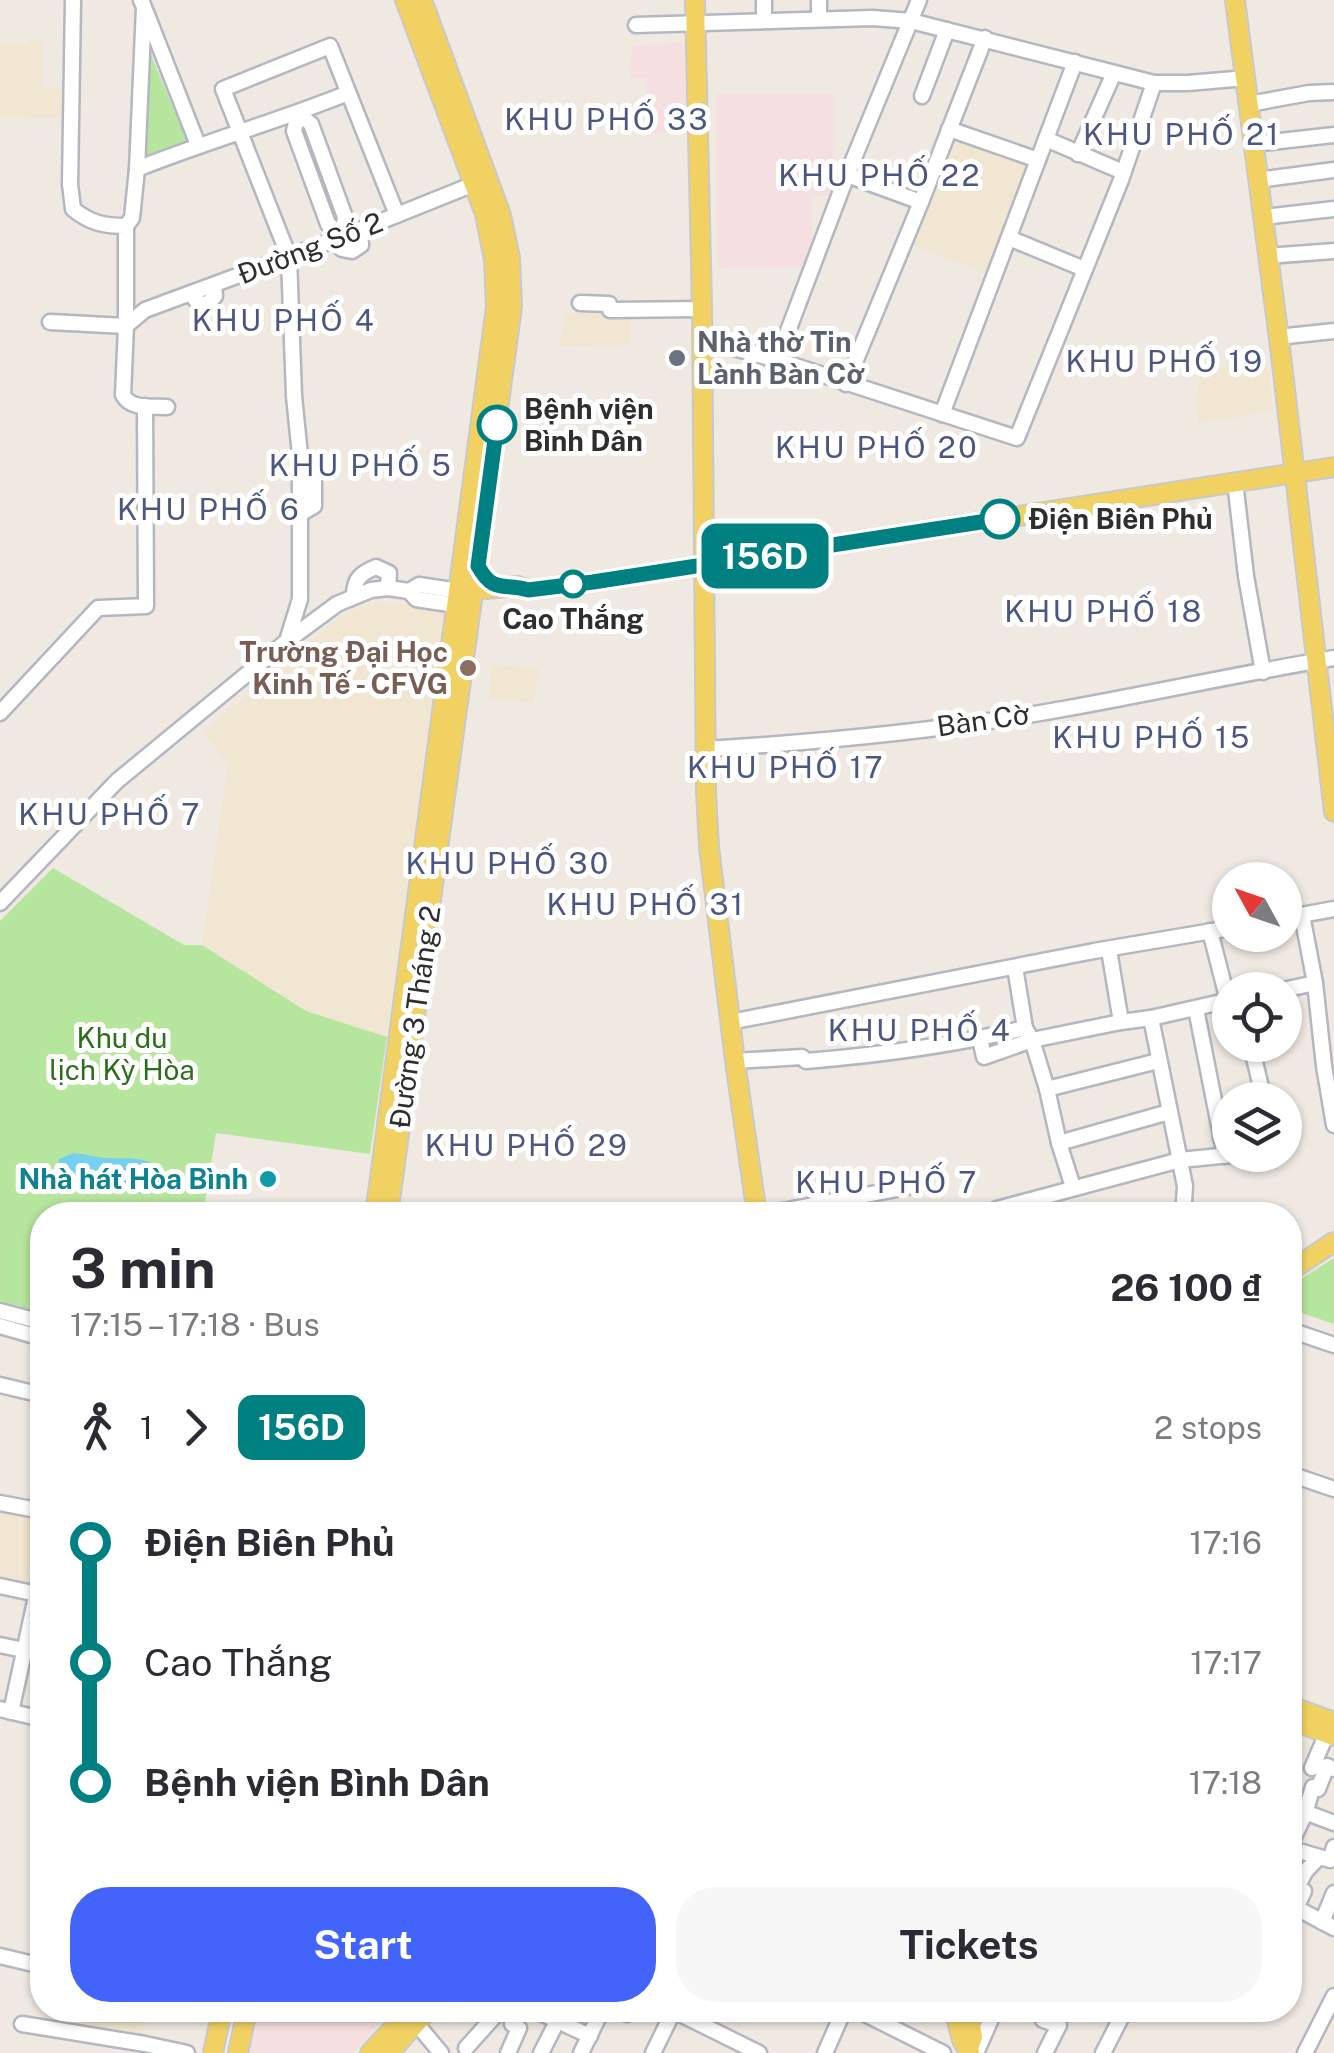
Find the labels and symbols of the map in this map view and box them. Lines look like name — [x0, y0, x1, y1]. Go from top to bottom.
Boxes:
district label: KHU PHỐ 33 — [504, 99, 710, 137]
district label: KHU PHỐ 21 — [1083, 114, 1281, 152]
district label: KHU PHỐ 22 — [778, 155, 982, 193]
street label: Đường Số 2 — [233, 205, 387, 290]
district label: KHU PHỐ 4 — [192, 300, 376, 338]
place label: Nhà thờ Tin Lành Bàn Cờ — [697, 325, 865, 390]
district label: KHU PHỐ 19 — [1066, 341, 1264, 379]
marker: Nhà thờ Tin Lành Bàn Cờ — [666, 347, 688, 369]
place label: Bệnh viện Bình Dân — [524, 392, 654, 457]
marker: Bệnh viện Bình Dân — [478, 406, 516, 444]
district label: KHU PHỐ 20 — [775, 427, 979, 465]
district label: KHU PHỐ 5 — [269, 445, 453, 483]
district label: KHU PHỐ 6 — [117, 489, 301, 527]
marker: Điện Biên Phủ — [981, 500, 1019, 538]
place label: Điện Biên Phủ — [1028, 502, 1213, 535]
line badge: 156D — [695, 524, 835, 588]
marker: Cao Thắng — [560, 571, 586, 597]
district label: KHU PHỐ 18 — [1004, 591, 1204, 629]
place label: Cao Thắng — [502, 602, 644, 635]
place label: Trường Đại Học Kinh Tế - CFVG — [239, 635, 448, 700]
marker: Trường Đại Học Kinh Tế - CFVG — [457, 657, 479, 679]
street label: Bàn Cờ — [934, 697, 1032, 742]
district label: KHU PHỐ 15 — [1052, 717, 1252, 755]
district label: KHU PHỐ 17 — [687, 747, 885, 785]
district label: KHU PHỐ 7 — [18, 794, 202, 832]
district label: KHU PHỐ 30 — [405, 843, 611, 881]
north arrow — [1212, 862, 1302, 952]
district label: KHU PHỐ 31 — [546, 884, 746, 922]
street label: Đường 3 Tháng 2 — [383, 904, 446, 1130]
district label: KHU PHỐ 4 — [828, 1010, 1012, 1048]
park label: Khu du lịch Kỳ Hòa — [49, 1021, 195, 1086]
district label: KHU PHỐ 29 — [425, 1125, 629, 1163]
place label: Nhà hát Hòa Bình — [18, 1162, 248, 1195]
district label: KHU PHỐ 7 — [795, 1162, 979, 1200]
marker: Nhà hát Hòa Bình — [257, 1168, 279, 1190]

